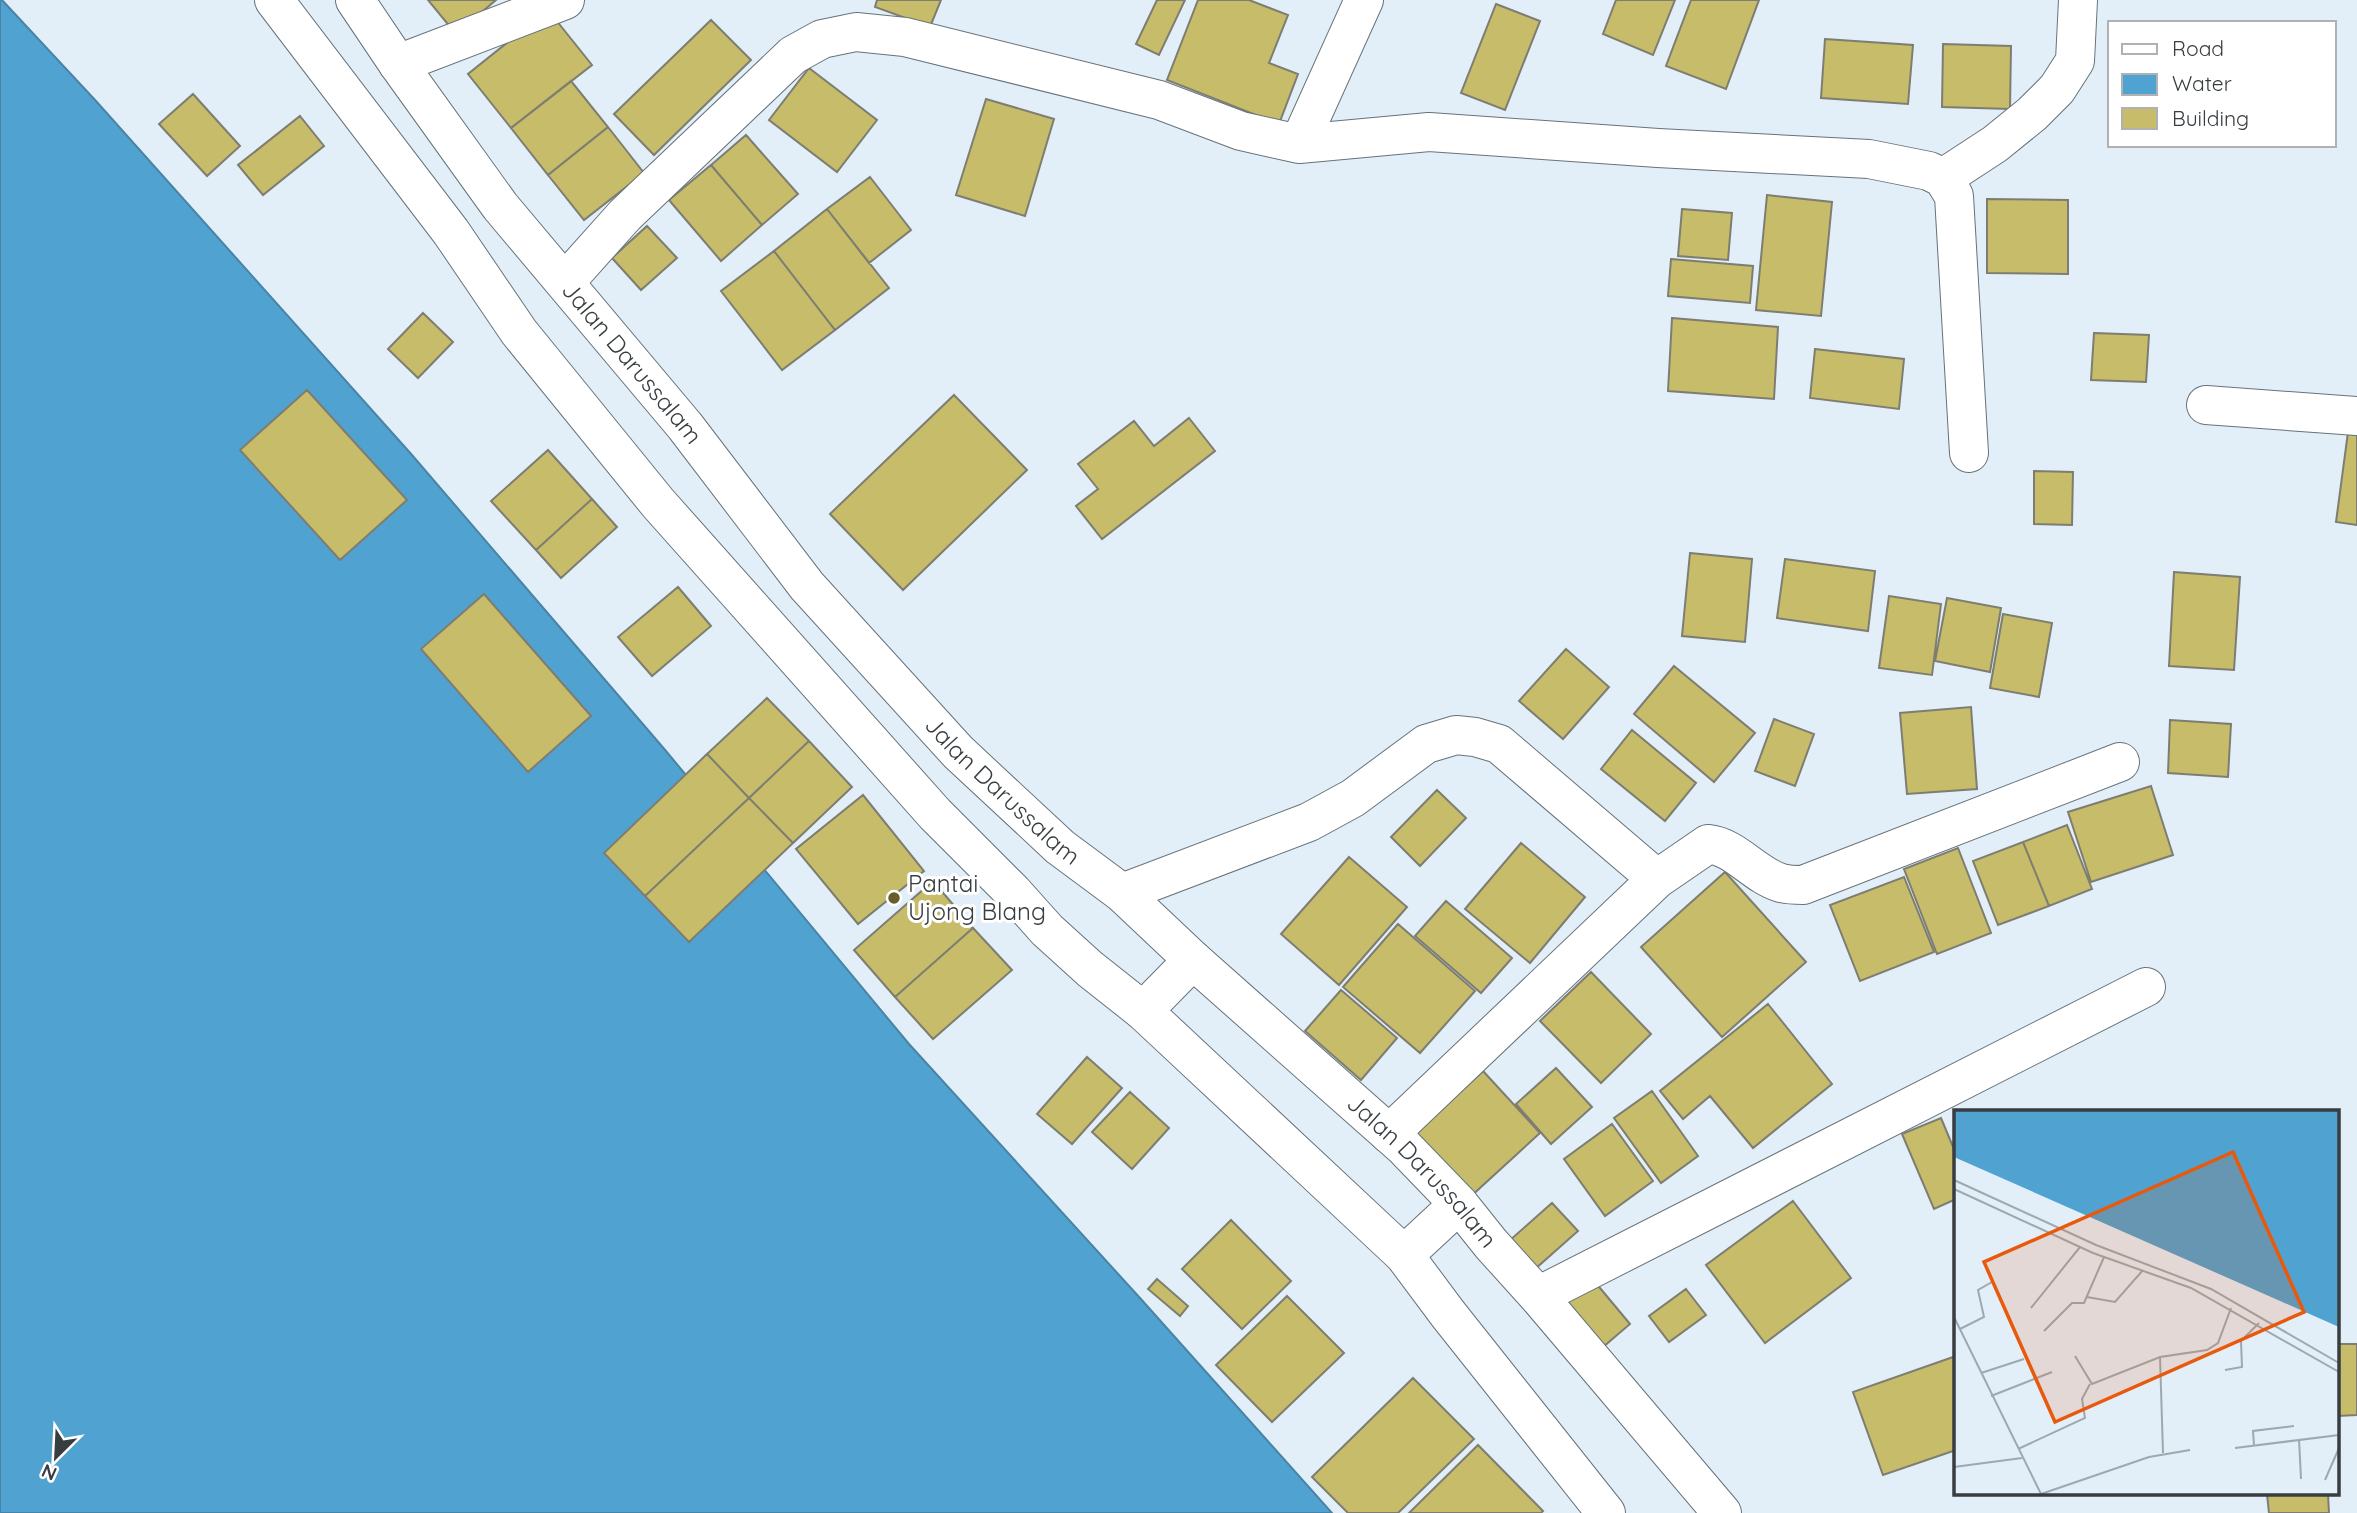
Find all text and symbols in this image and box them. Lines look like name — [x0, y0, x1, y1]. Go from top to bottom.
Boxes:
legend — [2108, 21, 2336, 147]
text: Road — [2172, 35, 2224, 61]
text: Water — [2172, 70, 2232, 96]
text: Building — [2172, 105, 2249, 131]
street label: Jalan Darussalam — [556, 275, 709, 450]
street label: Jalan Darussalam — [919, 710, 1086, 871]
place label: Pantai Ujong Blang — [908, 868, 1046, 926]
marker: Pantai Ujong Blang — [886, 890, 902, 906]
street label: Jalan Darussalam — [1341, 1088, 1504, 1253]
inset map — [1954, 1110, 2340, 1496]
north arrow — [21, 1422, 91, 1492]
text: N — [38, 1459, 60, 1486]

